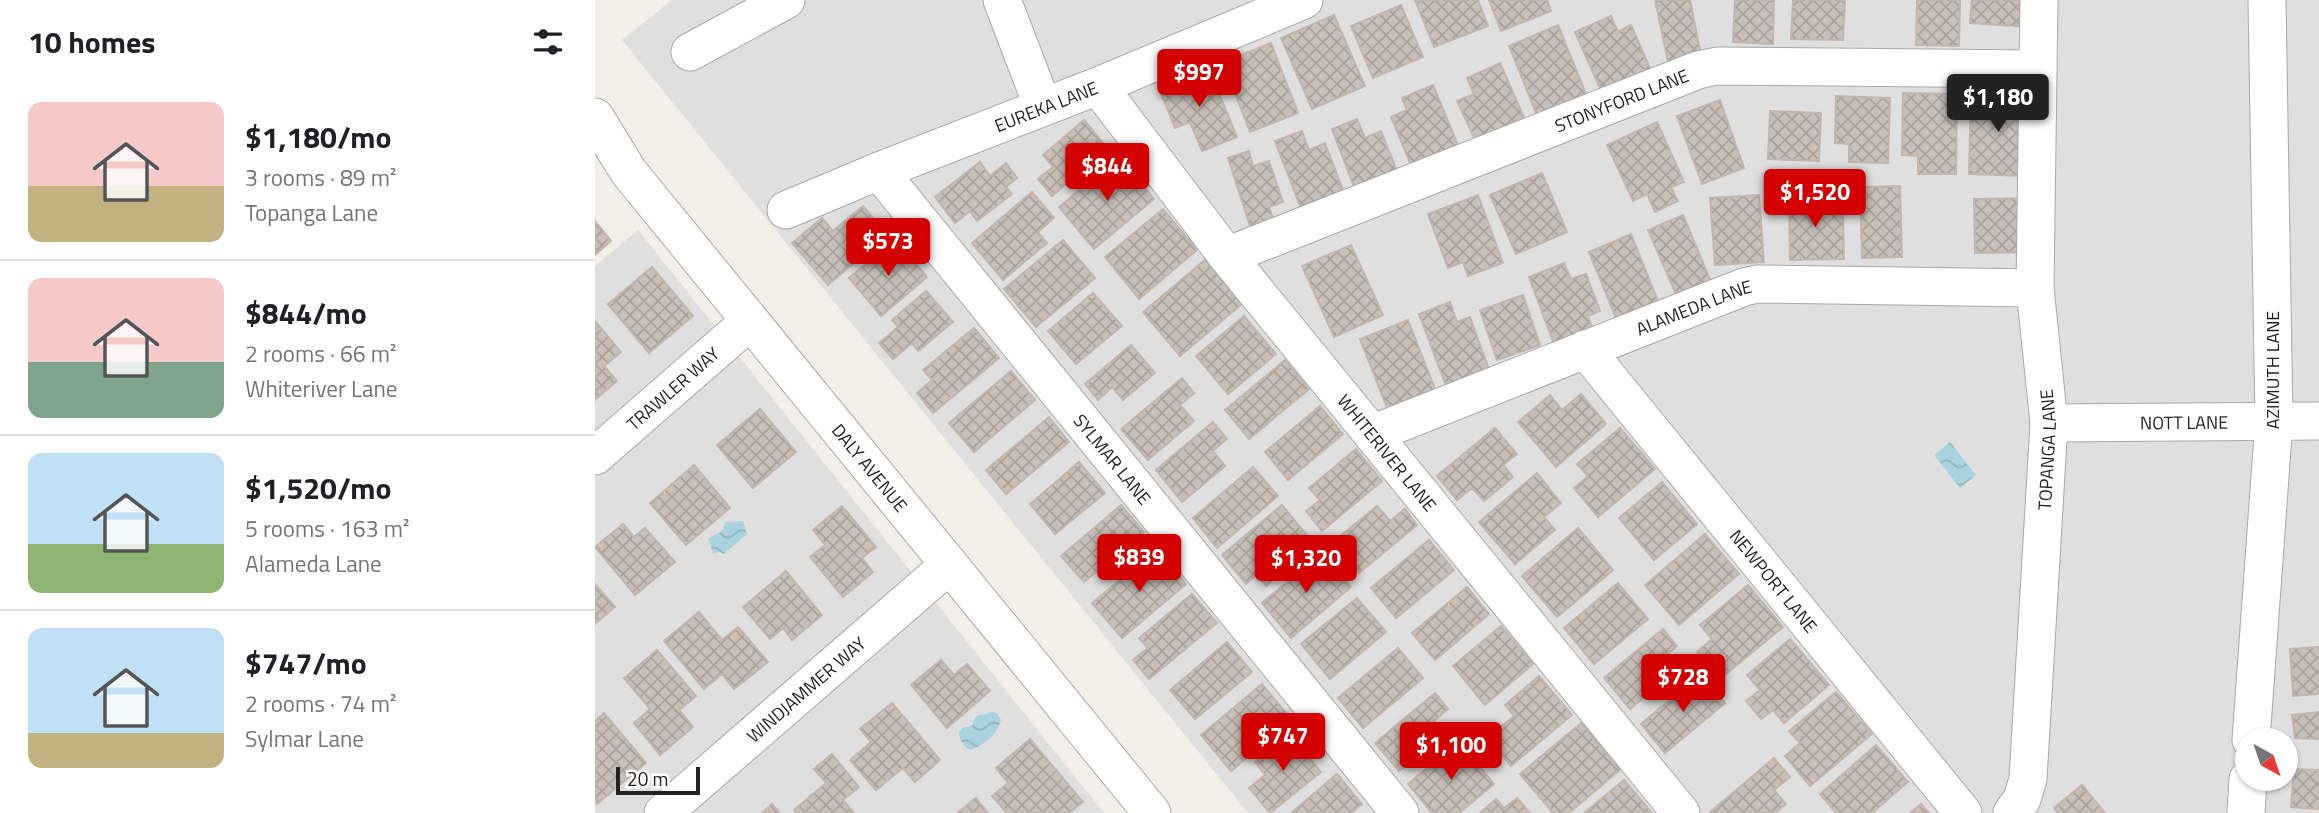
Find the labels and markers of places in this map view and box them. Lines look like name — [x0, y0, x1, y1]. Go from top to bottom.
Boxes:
pin: $997 — [1158, 50, 1240, 109]
pin: $1,180 — [1941, 74, 2055, 134]
pin: $844 — [1066, 144, 1148, 203]
pin: $1,520 — [1758, 170, 1872, 229]
pin: $573 — [847, 218, 929, 278]
pin: $839 — [1098, 534, 1180, 594]
pin: $1,320 — [1249, 536, 1363, 595]
pin: $728 — [1642, 654, 1724, 714]
pin: $747 — [1242, 714, 1324, 773]
pin: $1,100 — [1394, 722, 1508, 782]

